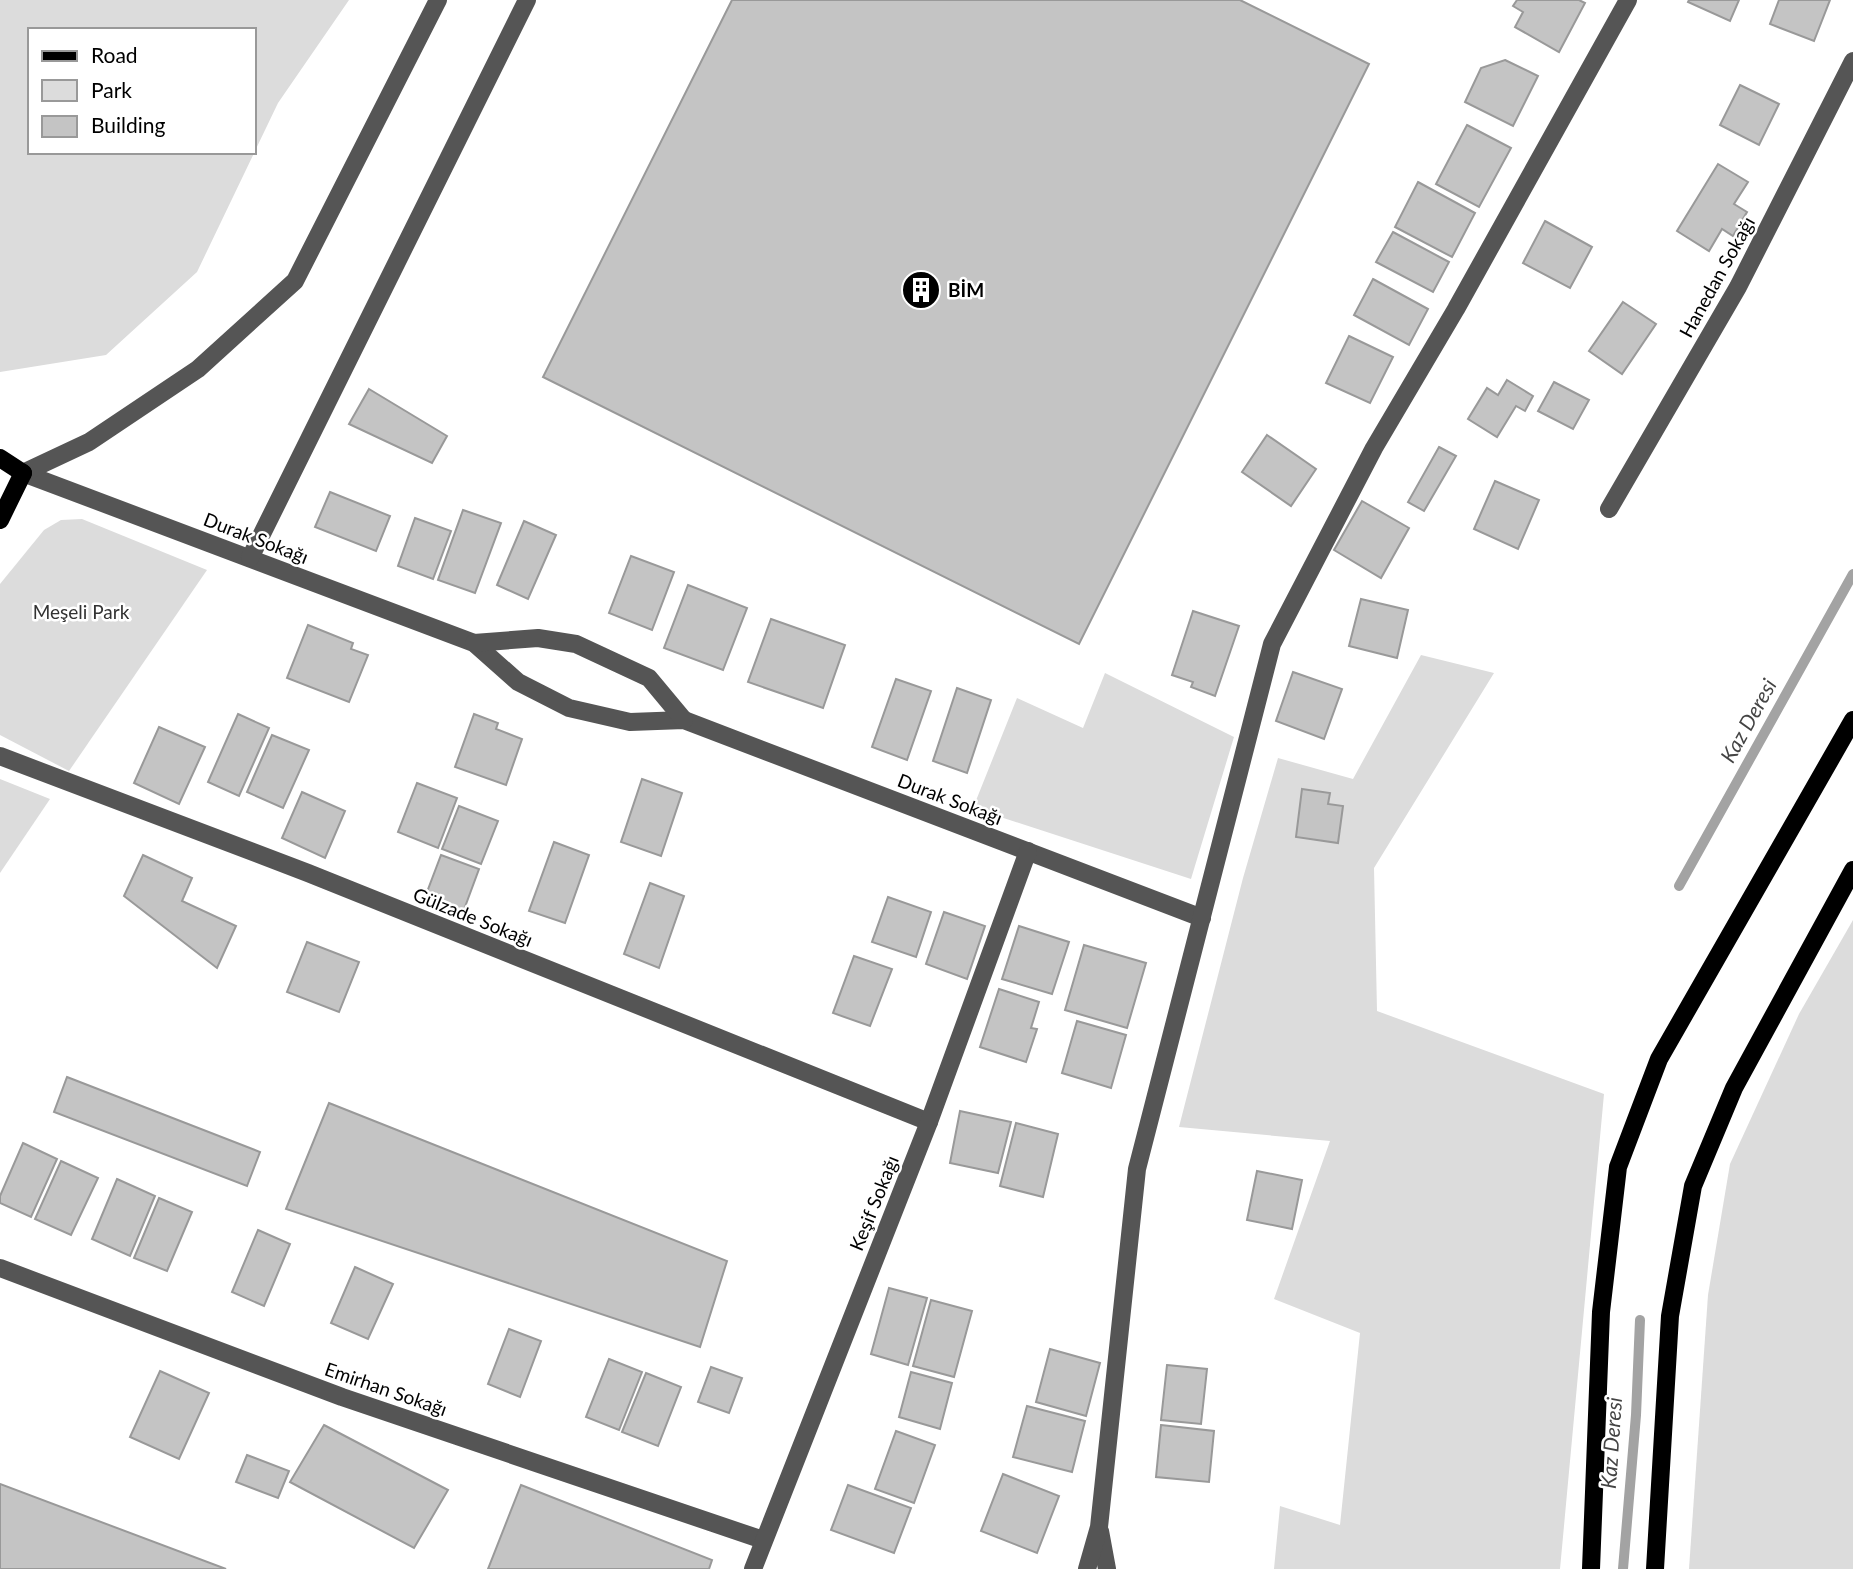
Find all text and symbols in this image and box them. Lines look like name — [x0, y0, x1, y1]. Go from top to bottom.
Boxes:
legend — [28, 28, 256, 154]
text: Road — [91, 42, 138, 67]
text: Park — [91, 77, 132, 102]
text: Building — [91, 112, 166, 137]
street label: Hanedan Sokağı — [1674, 212, 1759, 341]
building icon: BİM — [900, 269, 942, 311]
place label: BİM — [948, 278, 984, 301]
street label: Durak Sokağı — [201, 507, 312, 568]
park label: Meşeli Park — [33, 600, 130, 623]
water label: Kaz Deresi — [1714, 674, 1781, 767]
street label: Durak Sokağı — [895, 768, 1006, 829]
street label: Gülzade Sokağı — [410, 882, 536, 951]
street label: Keşif Sokağı — [844, 1152, 903, 1254]
street label: Emirhan Sokağı — [322, 1357, 450, 1420]
water label: Kaz Deresi — [1595, 1396, 1626, 1490]

